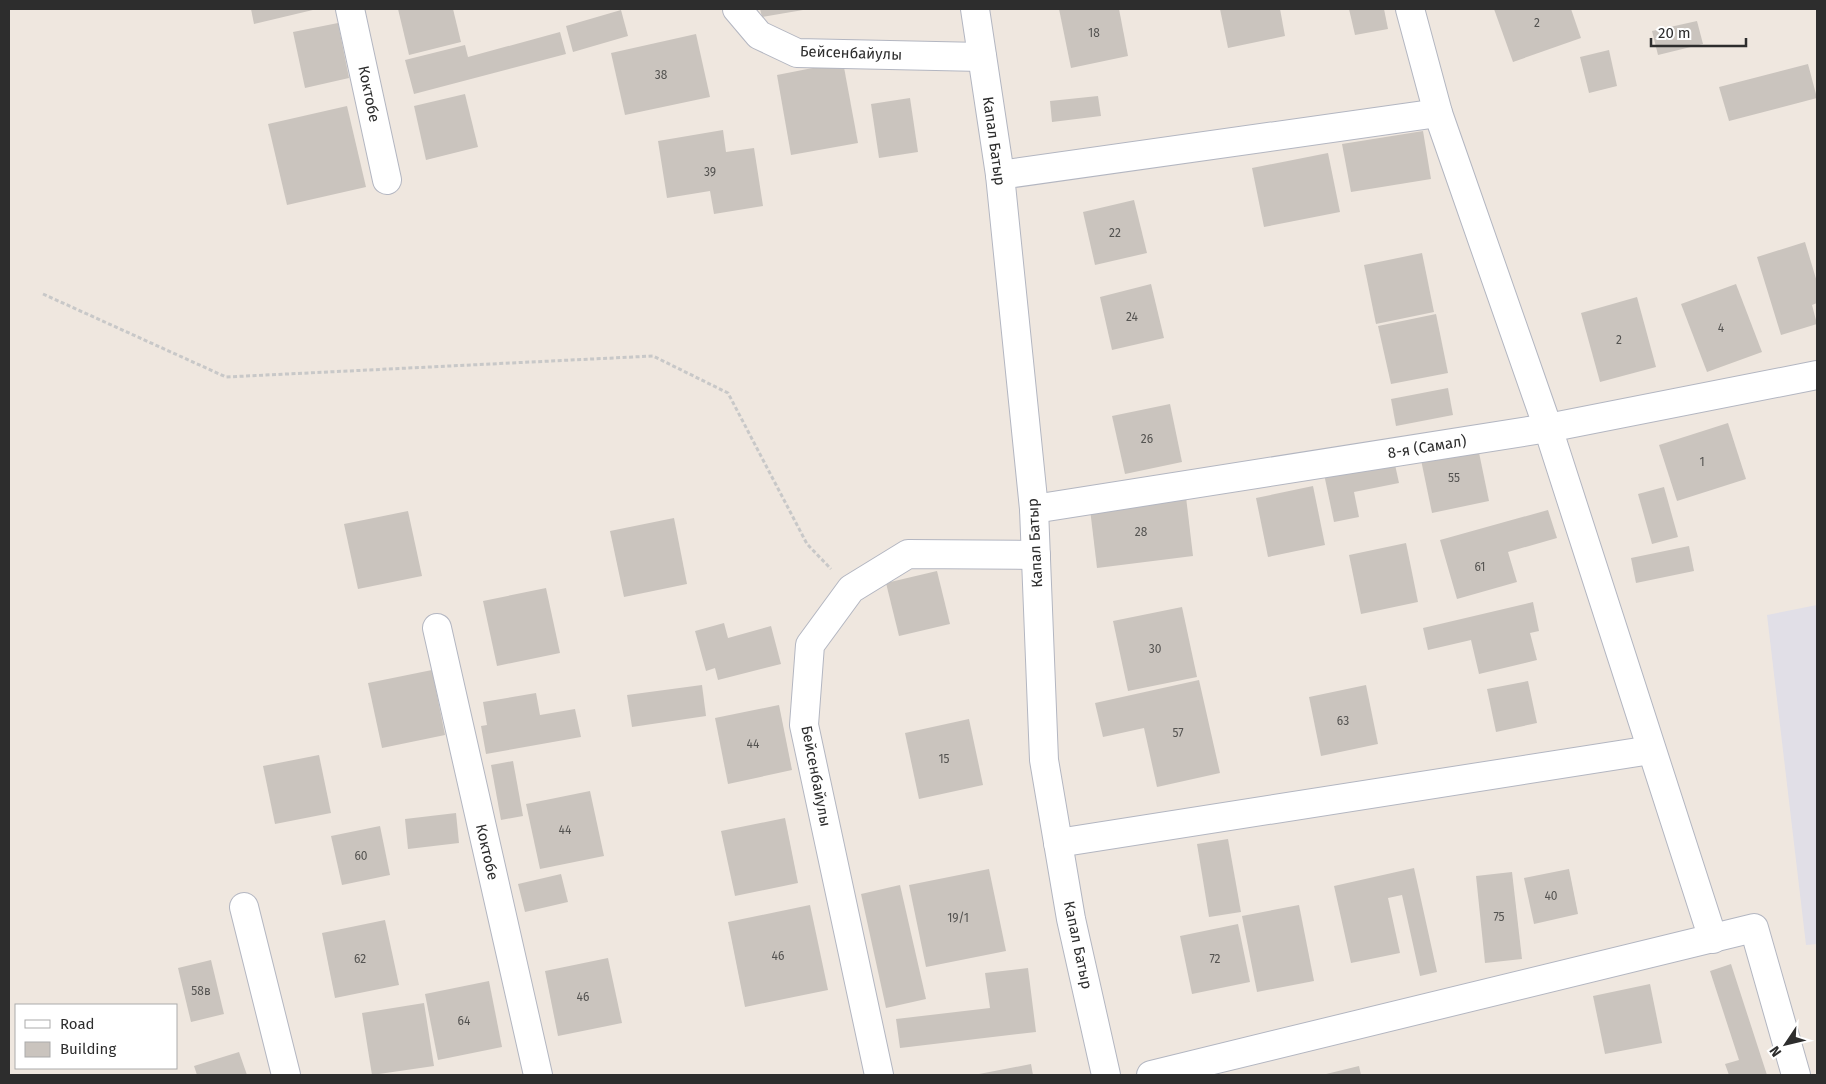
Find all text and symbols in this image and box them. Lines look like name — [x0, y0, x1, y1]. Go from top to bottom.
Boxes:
scale bar — [1651, 15, 1746, 47]
house number: 2 — [1534, 16, 1540, 30]
text: 20 m — [1658, 24, 1691, 42]
house number: 18 — [1088, 26, 1100, 40]
street label: Бейсенбайулы — [800, 42, 902, 64]
street label: Коктобе — [354, 64, 384, 124]
house number: 38 — [655, 68, 668, 82]
street label: Капал Батыр — [979, 95, 1009, 187]
house number: 39 — [704, 165, 716, 179]
house number: 22 — [1109, 226, 1121, 240]
house number: 24 — [1126, 310, 1139, 324]
house number: 4 — [1718, 321, 1725, 335]
house number: 2 — [1616, 333, 1622, 347]
house number: 26 — [1141, 432, 1153, 446]
street label: 8-я (Самал) — [1386, 432, 1468, 462]
house number: 1 — [1699, 455, 1705, 469]
house number: 55 — [1448, 471, 1460, 485]
street label: Капал Батыр — [1024, 498, 1046, 588]
house number: 28 — [1135, 525, 1148, 539]
house number: 61 — [1474, 560, 1486, 574]
house number: 30 — [1149, 642, 1162, 656]
house number: 63 — [1337, 714, 1349, 728]
street label: Бейсенбайулы — [797, 724, 835, 828]
house number: 57 — [1172, 726, 1184, 740]
house number: 44 — [747, 737, 760, 751]
house number: 15 — [938, 752, 950, 766]
street label: Коктобе — [472, 822, 502, 882]
house number: 44 — [559, 823, 572, 837]
house number: 60 — [354, 849, 368, 863]
house number: 40 — [1544, 889, 1558, 903]
street label: Капал Батыр — [1060, 899, 1096, 991]
house number: 75 — [1493, 910, 1505, 924]
house number: 19/1 — [947, 911, 969, 925]
house number: 46 — [772, 949, 784, 963]
house number: 62 — [354, 952, 366, 966]
house number: 72 — [1209, 952, 1221, 966]
house number: 58в — [191, 984, 211, 998]
house number: 46 — [577, 990, 589, 1004]
legend — [15, 1004, 178, 1069]
house number: 64 — [458, 1014, 471, 1028]
text: Road — [60, 1015, 95, 1033]
north arrow — [1761, 1019, 1811, 1069]
text: Building — [60, 1040, 116, 1058]
text: N — [1766, 1042, 1785, 1060]

